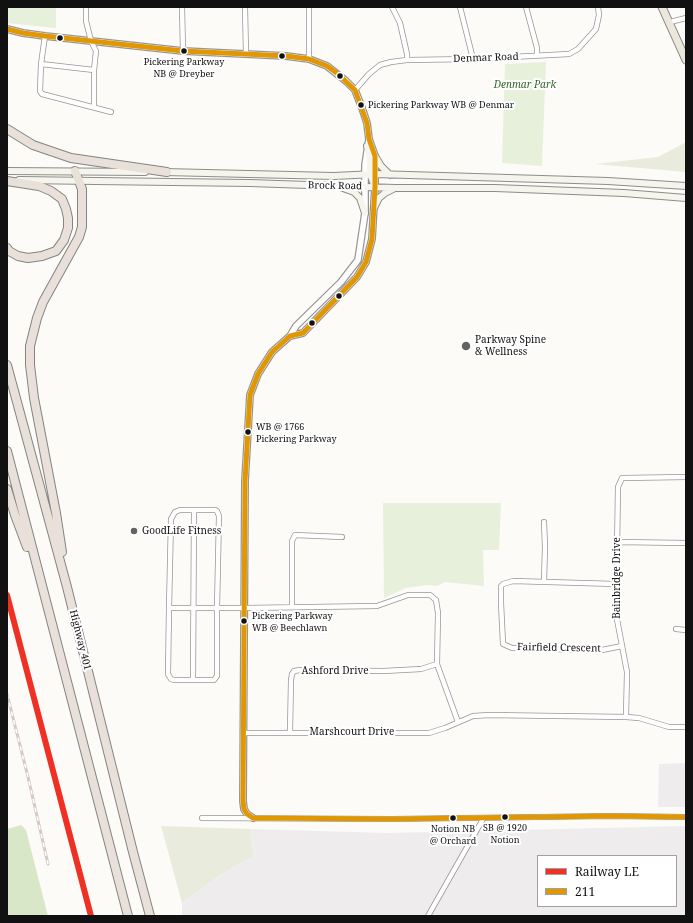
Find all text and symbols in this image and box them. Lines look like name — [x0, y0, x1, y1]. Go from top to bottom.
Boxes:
unlabelled marker — [55, 33, 65, 43]
marker: Pickering Parkway NB @ Dreyber — [179, 46, 189, 56]
unlabelled marker — [277, 51, 287, 61]
street label: Denmar Road — [453, 51, 519, 65]
place label: Pickering Parkway NB @ Dreyber — [144, 57, 224, 78]
unlabelled marker — [335, 71, 345, 81]
park label: Denmar Park — [494, 79, 556, 91]
marker: Pickering Parkway WB @ Denmar — [356, 100, 366, 110]
place label: Pickering Parkway WB @ Denmar — [368, 100, 514, 110]
street label: Brock Road — [308, 180, 362, 192]
unlabelled marker — [334, 291, 344, 301]
unlabelled marker — [307, 318, 317, 328]
place label: Parkway Spine & Wellness — [475, 334, 546, 358]
marker: Parkway Spine & Wellness — [460, 340, 472, 352]
place label: WB @ 1766 Pickering Parkway — [256, 422, 336, 443]
marker: WB @ 1766 Pickering Parkway — [243, 427, 253, 437]
place label: GoodLife Fitness — [142, 525, 221, 537]
marker: GoodLife Fitness — [129, 526, 139, 536]
street label: Bainbridge Drive — [611, 537, 623, 619]
street label: Highway 401 — [67, 609, 93, 671]
place label: Pickering Parkway WB @ Beechlawn — [252, 611, 332, 632]
marker: Pickering Parkway WB @ Beechlawn — [239, 616, 249, 626]
street label: Fairfield Crescent — [517, 641, 601, 655]
street label: Ashford Drive — [301, 665, 369, 677]
street label: Marshcourt Drive — [310, 726, 394, 738]
marker: SB @ 1920 Notion — [500, 812, 510, 822]
marker: Notion NB @ Orchard — [448, 813, 458, 823]
place label: SB @ 1920 Notion — [483, 823, 527, 844]
place label: Notion NB @ Orchard — [430, 824, 476, 845]
legend — [537, 855, 677, 907]
text: Railway LE — [575, 863, 639, 880]
text: 211 — [575, 883, 595, 900]

